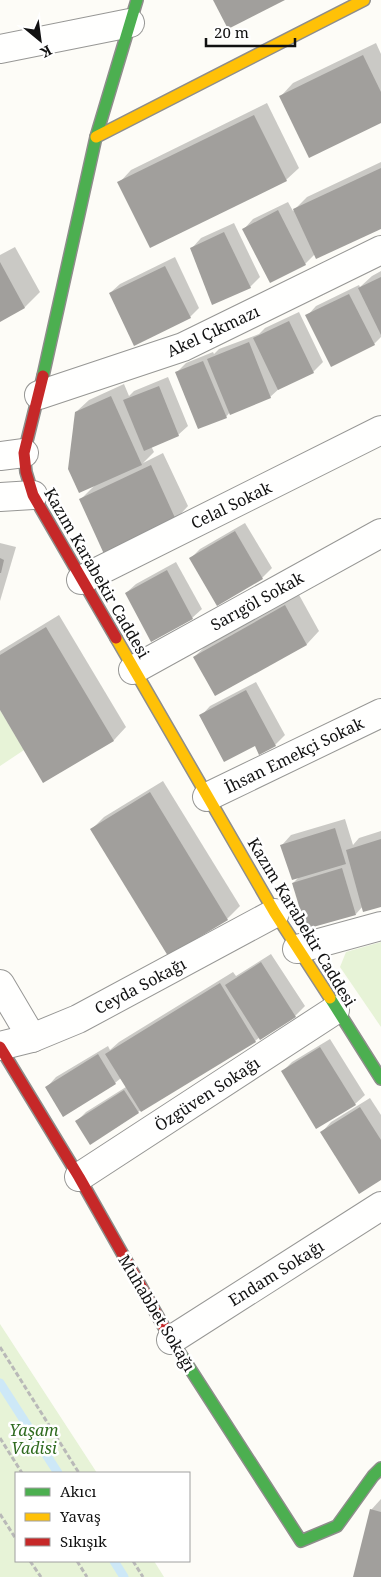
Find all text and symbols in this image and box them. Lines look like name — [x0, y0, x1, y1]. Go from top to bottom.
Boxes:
north arrow — [15, 15, 65, 65]
scale bar — [206, 15, 295, 47]
text: 20 m — [214, 22, 249, 42]
text: K — [37, 41, 56, 63]
street label: Akel Çıkmazı — [163, 300, 263, 362]
street label: Celal Sokak — [187, 476, 276, 534]
street label: Kazım Karabekir Caddesi — [39, 484, 155, 662]
street label: Sarıgöl Sokak — [207, 566, 308, 636]
street label: İhsan Emekçi Sokak — [221, 711, 368, 798]
street label: Kazım Karabekir Caddesi — [243, 834, 361, 1010]
street label: Ceyda Sokağı — [90, 953, 190, 1019]
street label: Özgüven Sokağı — [150, 1052, 264, 1136]
street label: Endam Sokağı — [224, 1235, 328, 1311]
street label: Muhabbet Sokağı — [113, 1251, 201, 1375]
park label: Yaşam Vadisi — [9, 1419, 59, 1459]
legend — [15, 1472, 190, 1562]
text: Akıcı — [60, 1481, 97, 1501]
text: Yavaş — [59, 1506, 101, 1526]
text: Sıkışık — [60, 1531, 107, 1551]

